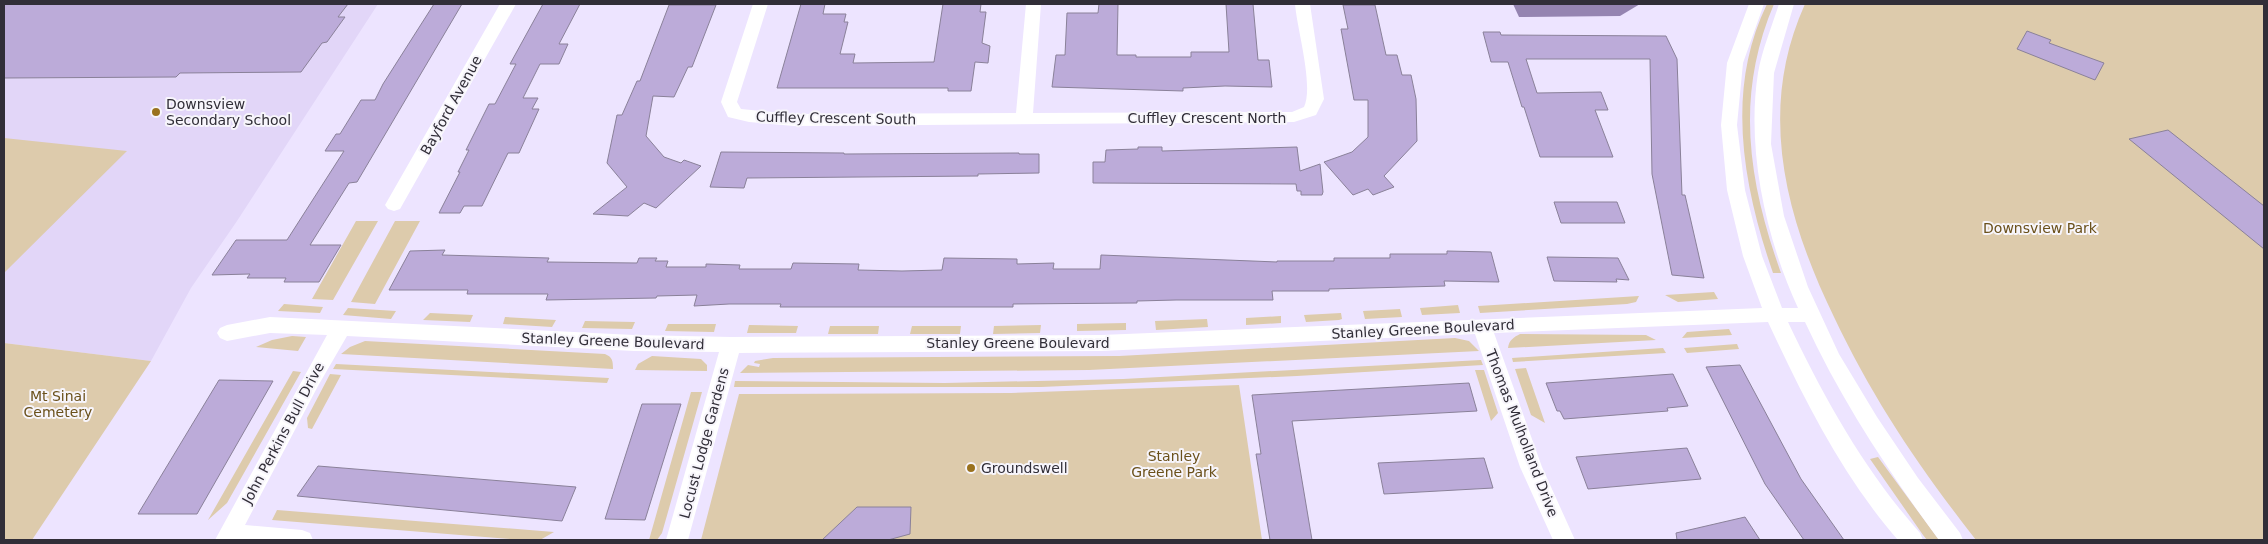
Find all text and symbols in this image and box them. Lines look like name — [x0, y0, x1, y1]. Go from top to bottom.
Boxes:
street label: Bayford Avenue — [417, 53, 485, 157]
place label: Downsview Secondary School — [166, 96, 291, 128]
marker: Downsview Secondary School — [150, 106, 162, 118]
street label: Cuffley Crescent South — [756, 109, 916, 127]
street label: Cuffley Crescent North — [1128, 110, 1286, 126]
park label: Downsview Park — [1983, 220, 2098, 236]
street label: Stanley Greene Boulevard — [1331, 316, 1515, 342]
street label: Stanley Greene Boulevard — [521, 330, 705, 352]
street label: Stanley Greene Boulevard — [926, 335, 1110, 351]
street label: Thomas Mulholland Drive — [1482, 346, 1561, 519]
street label: John Perkins Bull Drive — [238, 360, 327, 507]
street label: Locust Lodge Gardens — [676, 366, 732, 520]
park label: Mt Sinai Cemetery — [24, 388, 92, 420]
park label: Stanley Greene Park — [1131, 448, 1218, 480]
place label: Groundswell — [981, 460, 1068, 476]
marker: Groundswell — [965, 462, 977, 474]

